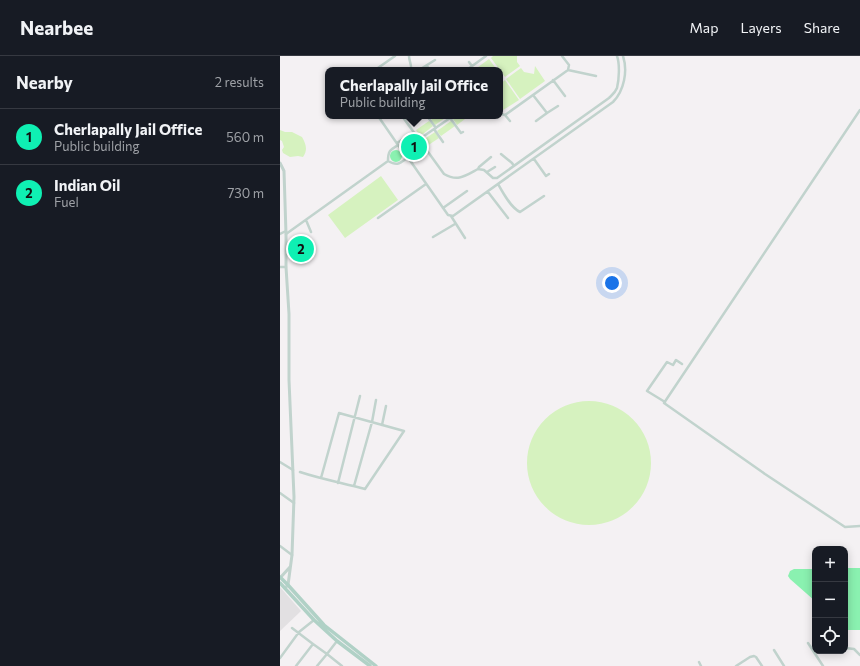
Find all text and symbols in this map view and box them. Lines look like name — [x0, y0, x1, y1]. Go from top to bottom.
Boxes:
text: Nearbee — [20, 16, 93, 39]
text: Map — [690, 19, 718, 36]
text: Layers — [740, 19, 782, 36]
text: Share — [804, 19, 840, 36]
popup — [325, 67, 503, 119]
text: Nearby — [16, 72, 73, 93]
text: 2 results — [215, 74, 264, 90]
text: Cherlapally Jail Office — [340, 76, 488, 94]
text: Public building — [340, 94, 425, 110]
text: Cherlapally Jail Office — [54, 120, 202, 138]
text: 1 — [26, 129, 32, 145]
text: 560 m — [226, 129, 264, 145]
pin: 1 — [401, 132, 427, 162]
text: Public building — [54, 138, 140, 154]
text: Indian Oil — [54, 176, 120, 194]
text: 2 — [25, 185, 33, 201]
text: 730 m — [227, 185, 264, 201]
text: Fuel — [54, 194, 79, 210]
pin: 2 — [288, 234, 314, 264]
your location — [602, 273, 622, 293]
map controls — [812, 546, 848, 654]
button: + — [812, 546, 848, 582]
button: − — [812, 582, 848, 618]
button: locate — [812, 618, 848, 654]

